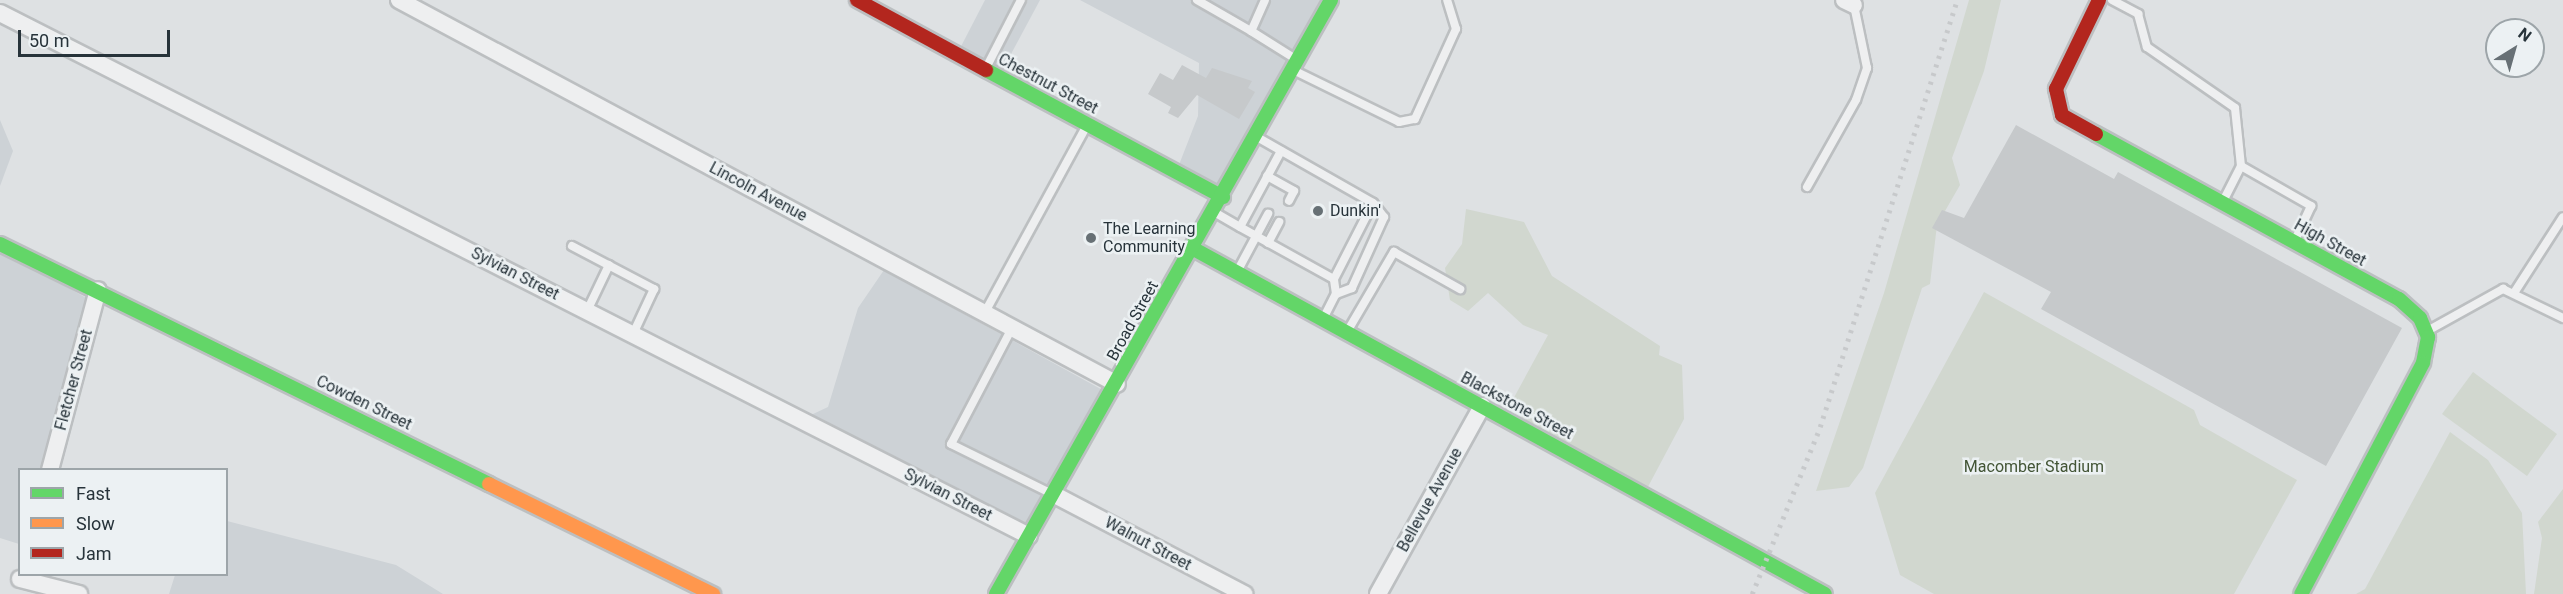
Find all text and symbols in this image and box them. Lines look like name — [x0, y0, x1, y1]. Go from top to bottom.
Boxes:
scale bar — [21, 18, 172, 56]
north arrow — [2485, 18, 2545, 78]
text: N — [2515, 24, 2535, 46]
text: 50 m — [29, 30, 69, 51]
street label: Chestnut Street — [995, 50, 1101, 118]
street label: Lincoln Avenue — [706, 158, 810, 226]
place label: Dunkin' — [1330, 201, 1381, 221]
marker: Dunkin' — [1311, 204, 1325, 218]
street label: High Street — [2291, 215, 2369, 271]
place label: The Learning Community — [1103, 219, 1196, 257]
marker: The Learning Community — [1084, 231, 1098, 245]
street label: Sylvian Street — [468, 244, 562, 304]
street label: Broad Street — [1103, 278, 1163, 364]
street label: Fletcher Street — [51, 327, 97, 433]
street label: Blackstone Street — [1457, 368, 1577, 444]
street label: Cowden Street — [313, 372, 415, 434]
street label: Bellevue Avenue — [1393, 445, 1467, 555]
park label: Macomber Stadium — [1964, 457, 2104, 477]
street label: Sylvian Street — [901, 465, 995, 525]
legend — [18, 468, 228, 576]
text: Fast — [76, 483, 111, 504]
text: Slow — [76, 513, 115, 534]
street label: Walnut Street — [1101, 513, 1195, 575]
text: Jam — [76, 543, 112, 564]

